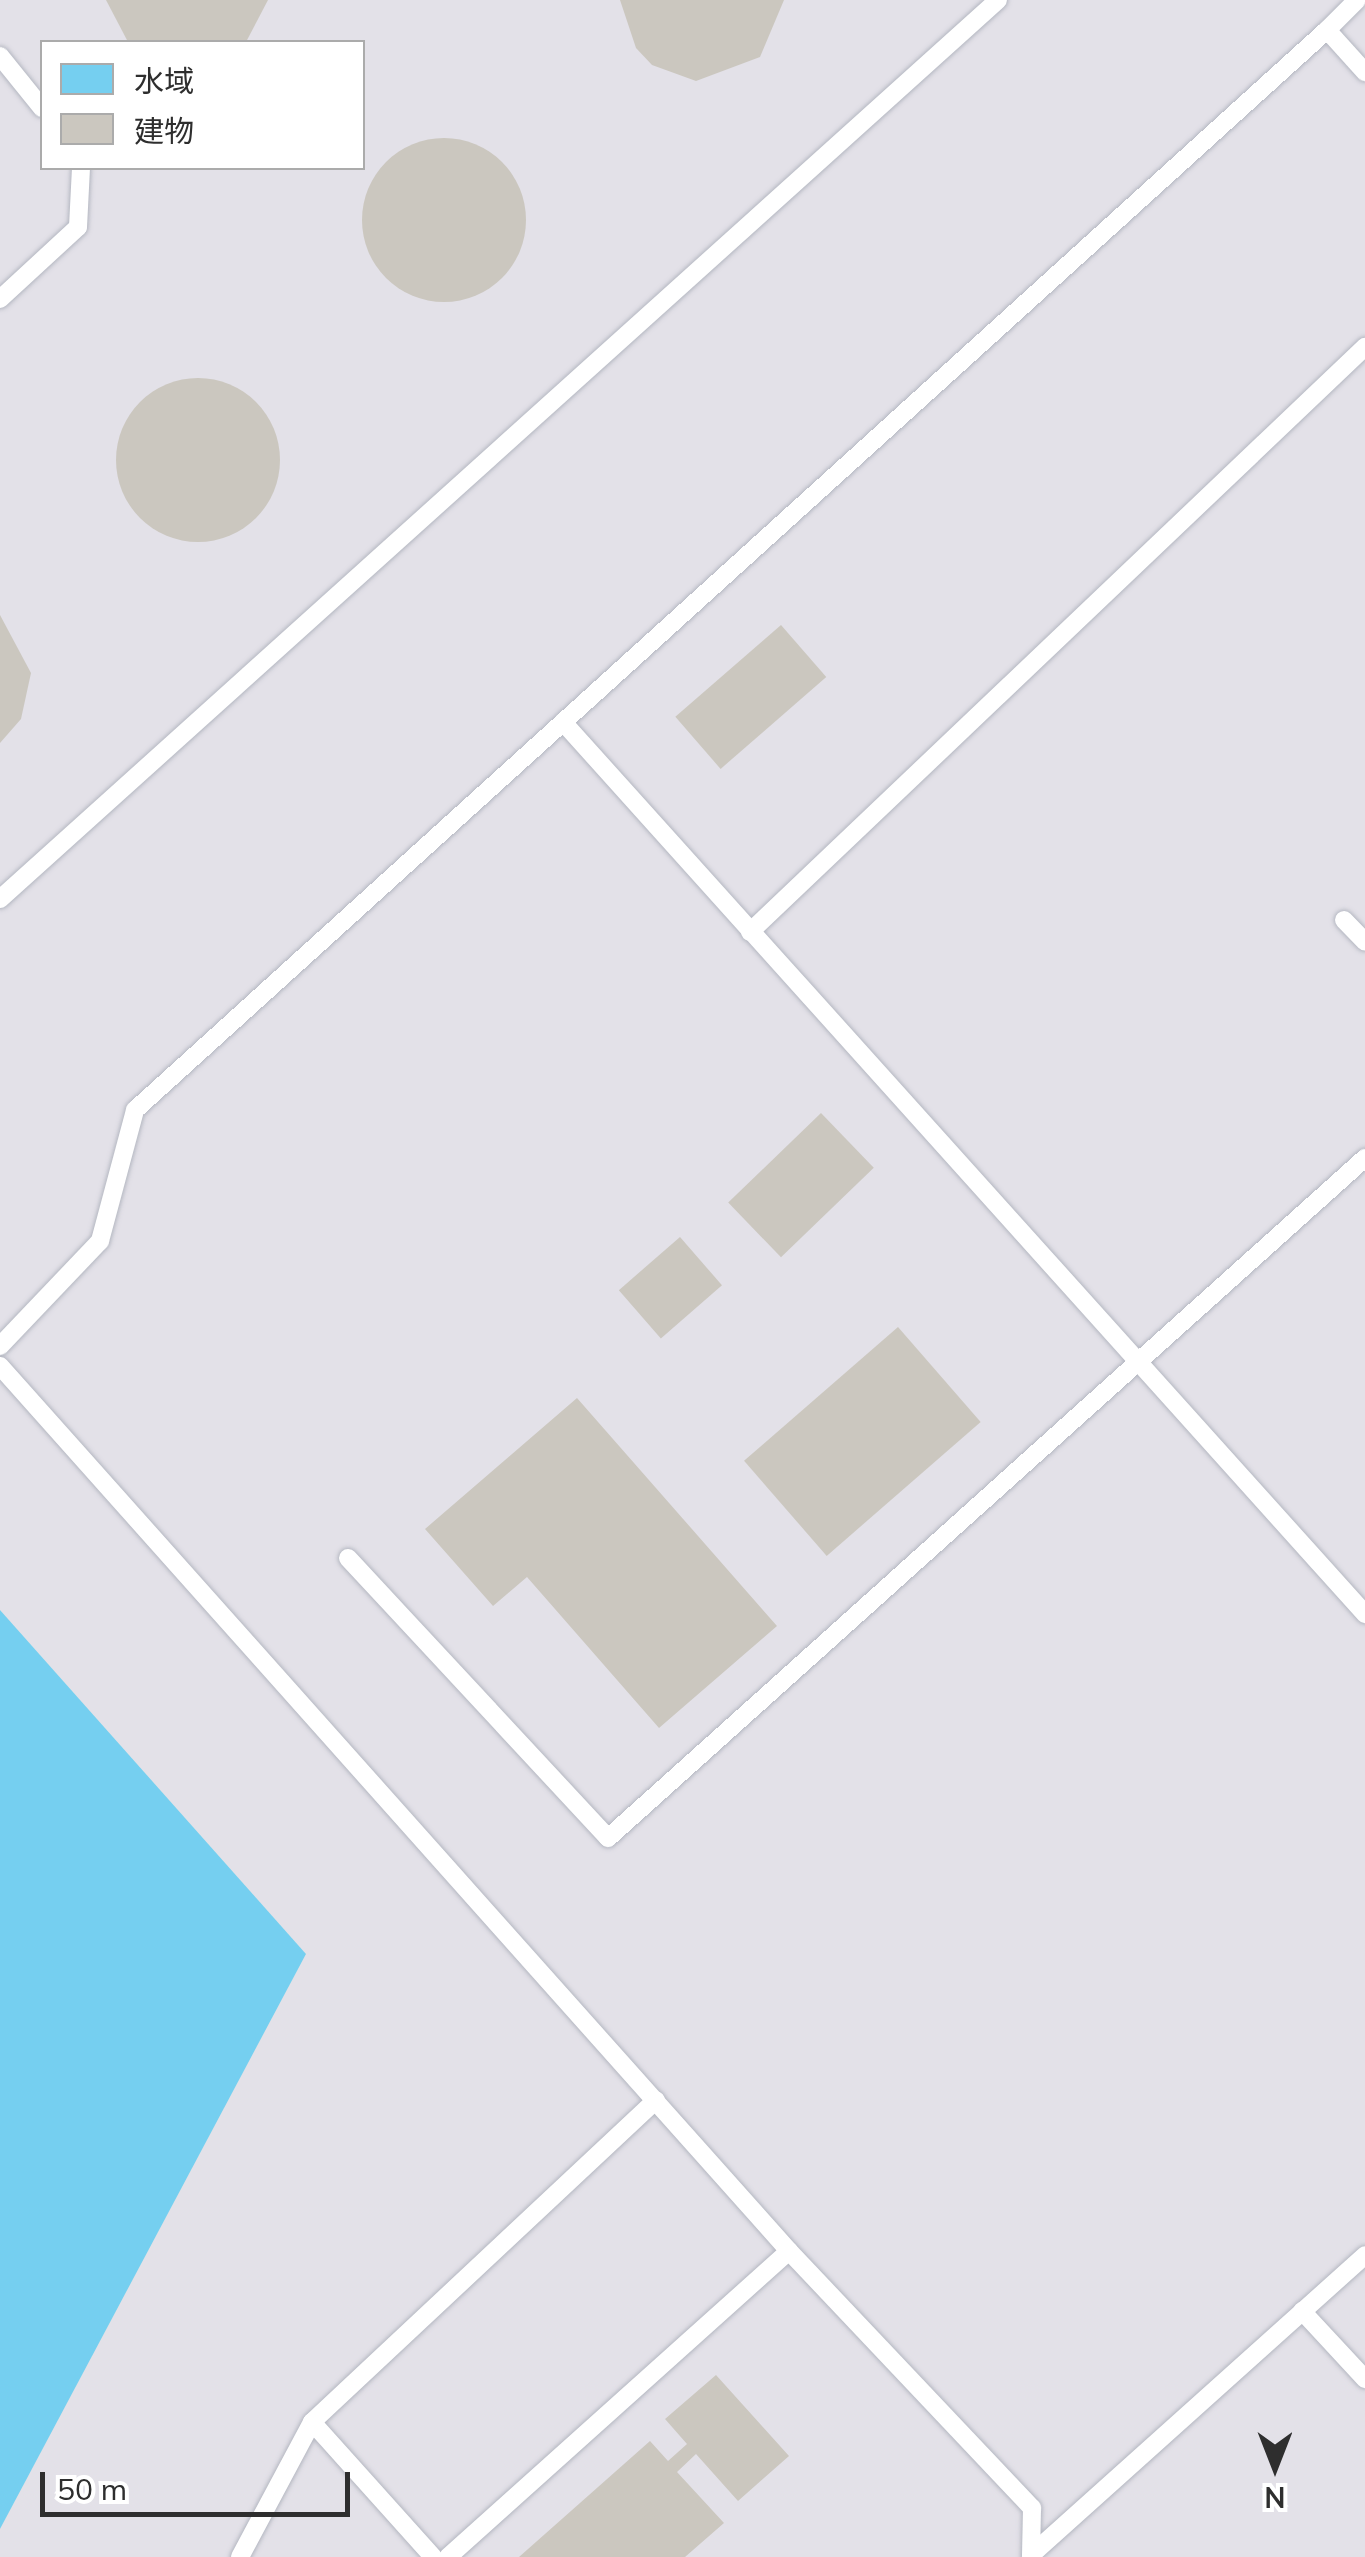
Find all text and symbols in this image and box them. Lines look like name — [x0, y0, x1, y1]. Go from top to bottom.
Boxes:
legend — [40, 40, 365, 170]
text: 水域 — [134, 62, 194, 100]
text: 建物 — [134, 112, 194, 150]
north arrow — [1225, 2417, 1325, 2517]
scale bar — [45, 2452, 355, 2514]
text: 50 m — [57, 2470, 127, 2508]
text: N — [1264, 2480, 1286, 2515]

